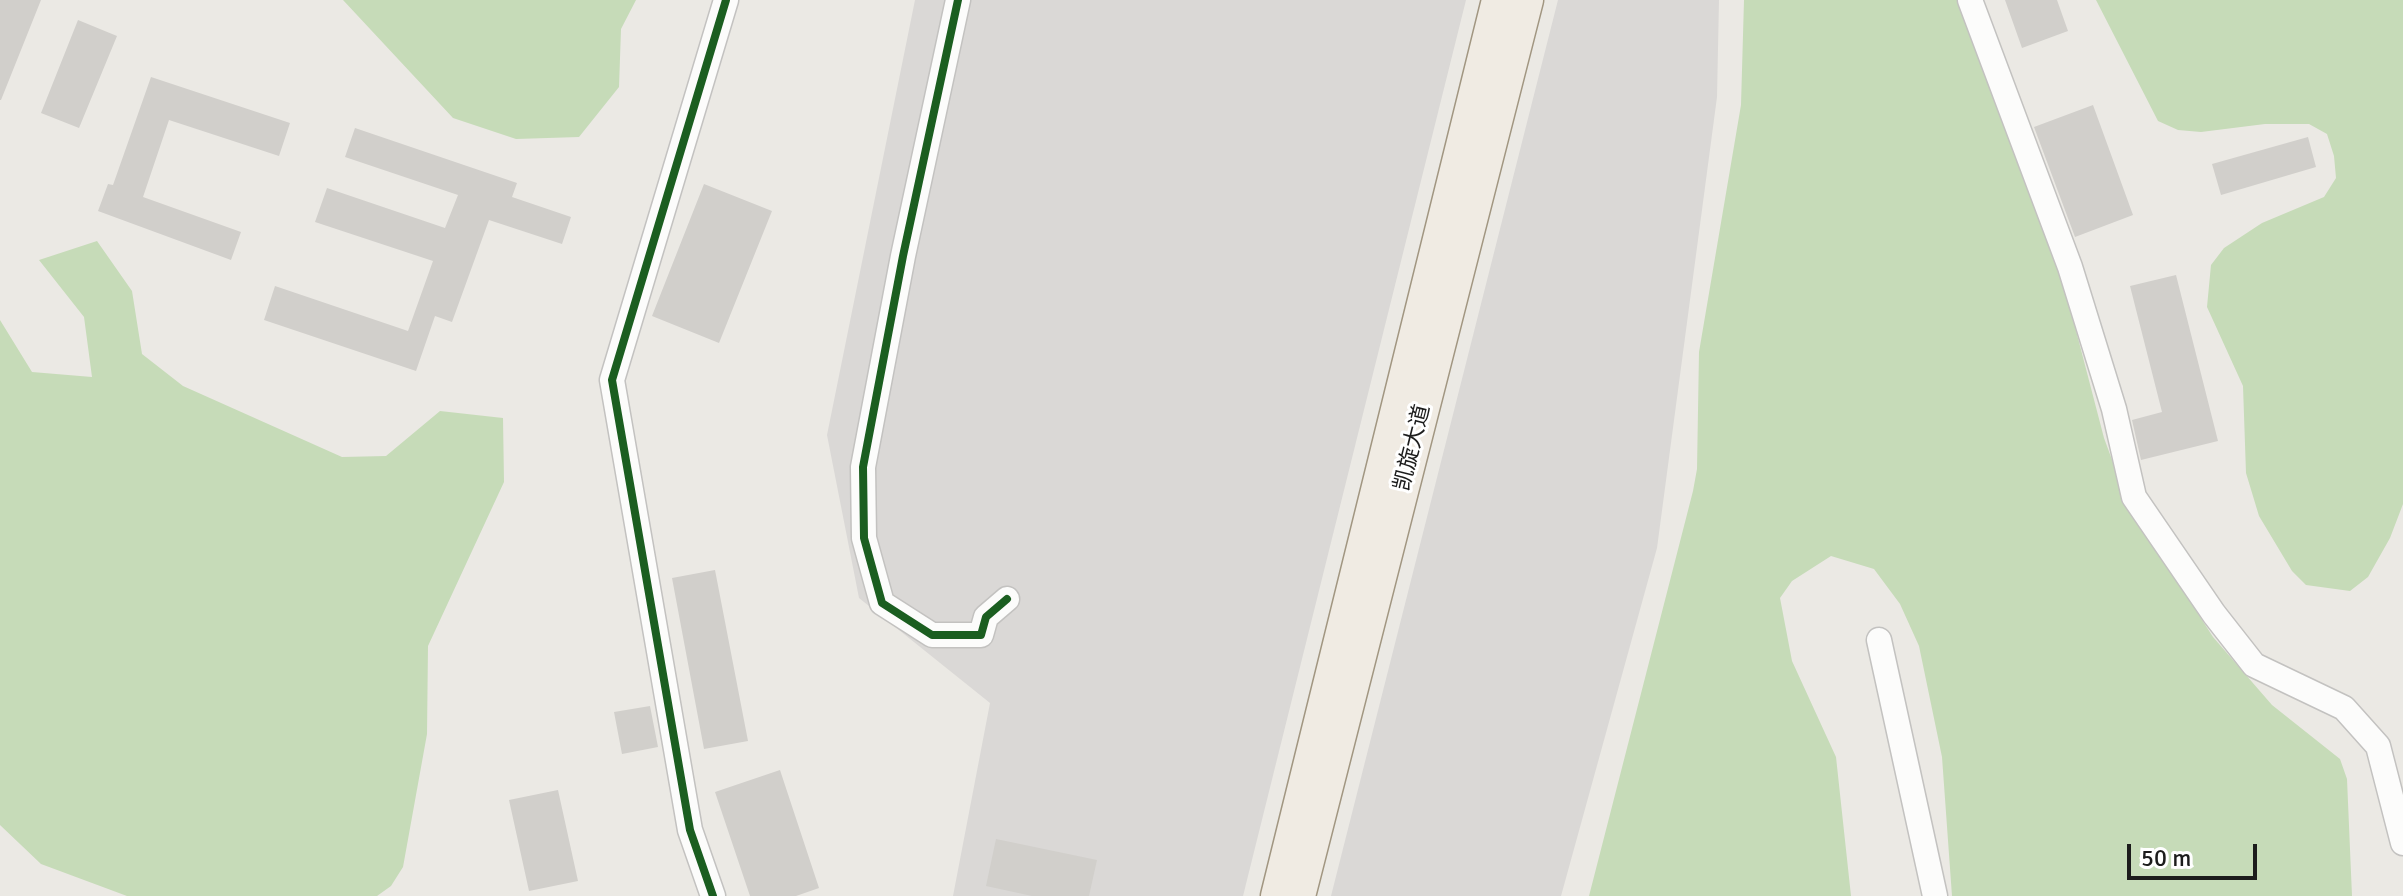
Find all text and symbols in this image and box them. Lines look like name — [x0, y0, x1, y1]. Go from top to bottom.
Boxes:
street label: 凯旋大道 — [1390, 402, 1436, 494]
scale bar — [2131, 828, 2261, 878]
text: 50 m — [2141, 843, 2191, 873]

